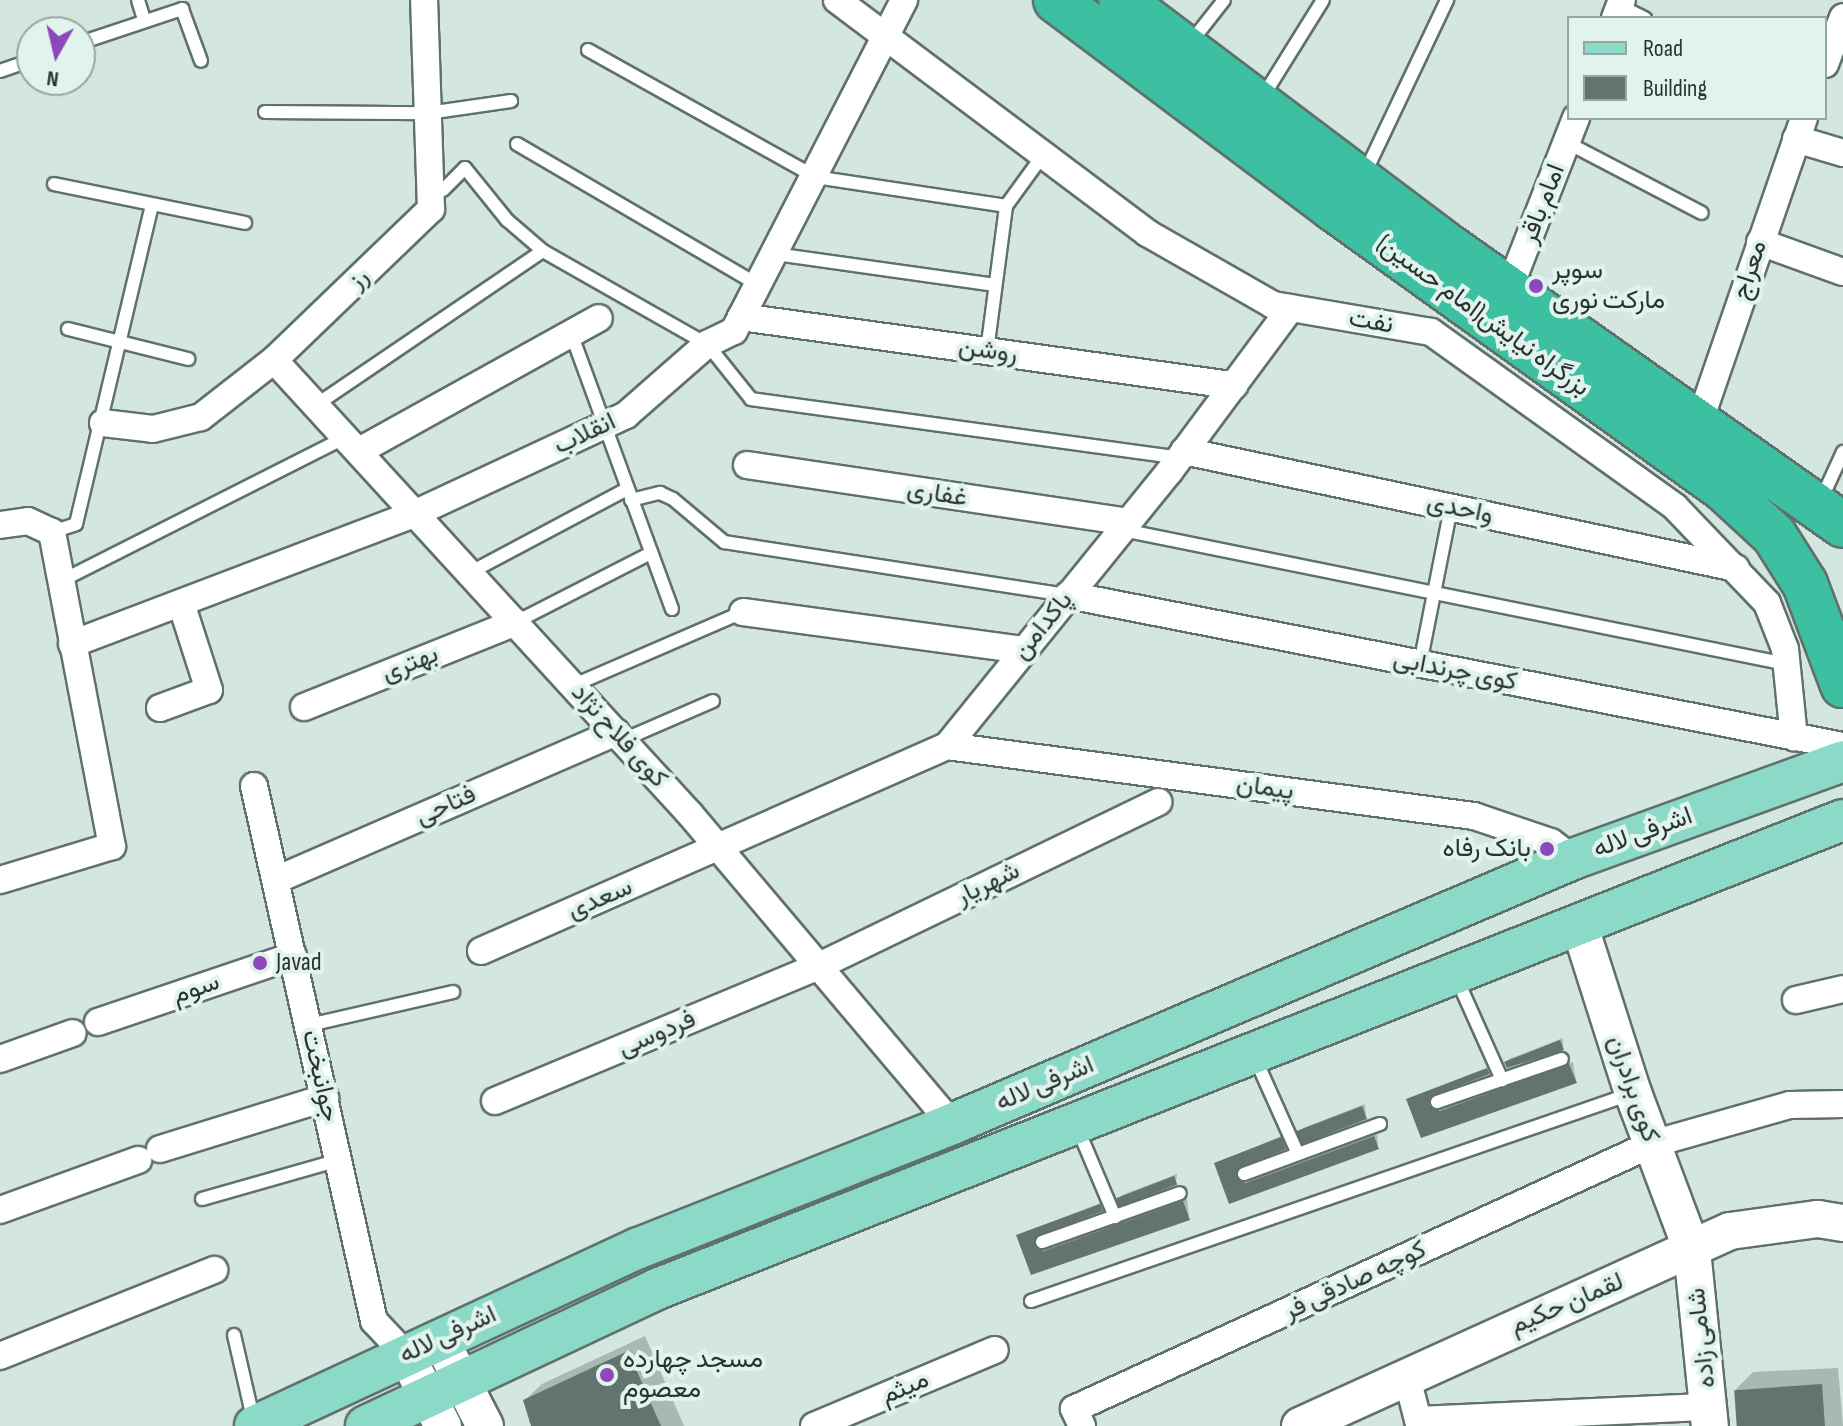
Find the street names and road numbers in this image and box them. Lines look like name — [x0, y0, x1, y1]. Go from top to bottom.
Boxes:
street label: امام باقر — [1514, 160, 1572, 248]
street label: بزرگراه نیایش(امام حسین) — [1370, 228, 1596, 404]
street label: معراج — [1726, 236, 1774, 304]
street label: رز — [342, 262, 376, 296]
street label: نفت — [1346, 303, 1396, 341]
street label: روشن — [956, 331, 1020, 371]
street label: انقلاب — [549, 406, 621, 462]
street label: غفاری — [905, 474, 969, 514]
street label: واحدی — [1424, 487, 1496, 531]
street label: پاکدامن — [1006, 586, 1080, 666]
street label: بهتری — [377, 639, 443, 689]
street label: کوی چرندابی — [1390, 644, 1520, 698]
street label: کوی فلاح نژاد — [564, 677, 674, 795]
street label: پیمان — [1234, 769, 1296, 807]
street label: فتاحی — [411, 779, 481, 833]
street label: اشرفی لاله — [1589, 801, 1697, 865]
street label: شهریار — [951, 855, 1025, 913]
street label: سعدی — [563, 871, 637, 927]
street label: سوم — [168, 967, 224, 1011]
street label: فردوسی — [614, 1004, 700, 1064]
street label: جوانبخت — [294, 1027, 346, 1125]
street label: کوی برادران — [1600, 1032, 1666, 1146]
street label: اشرفی لاله — [991, 1049, 1099, 1119]
street label: کوچه صادقی فر — [1279, 1234, 1431, 1328]
street label: لقمان حکیم — [1505, 1266, 1629, 1342]
street label: شامی زاده — [1681, 1286, 1723, 1390]
street label: اشرفی لاله — [395, 1299, 501, 1371]
street label: میثم — [876, 1364, 934, 1412]

